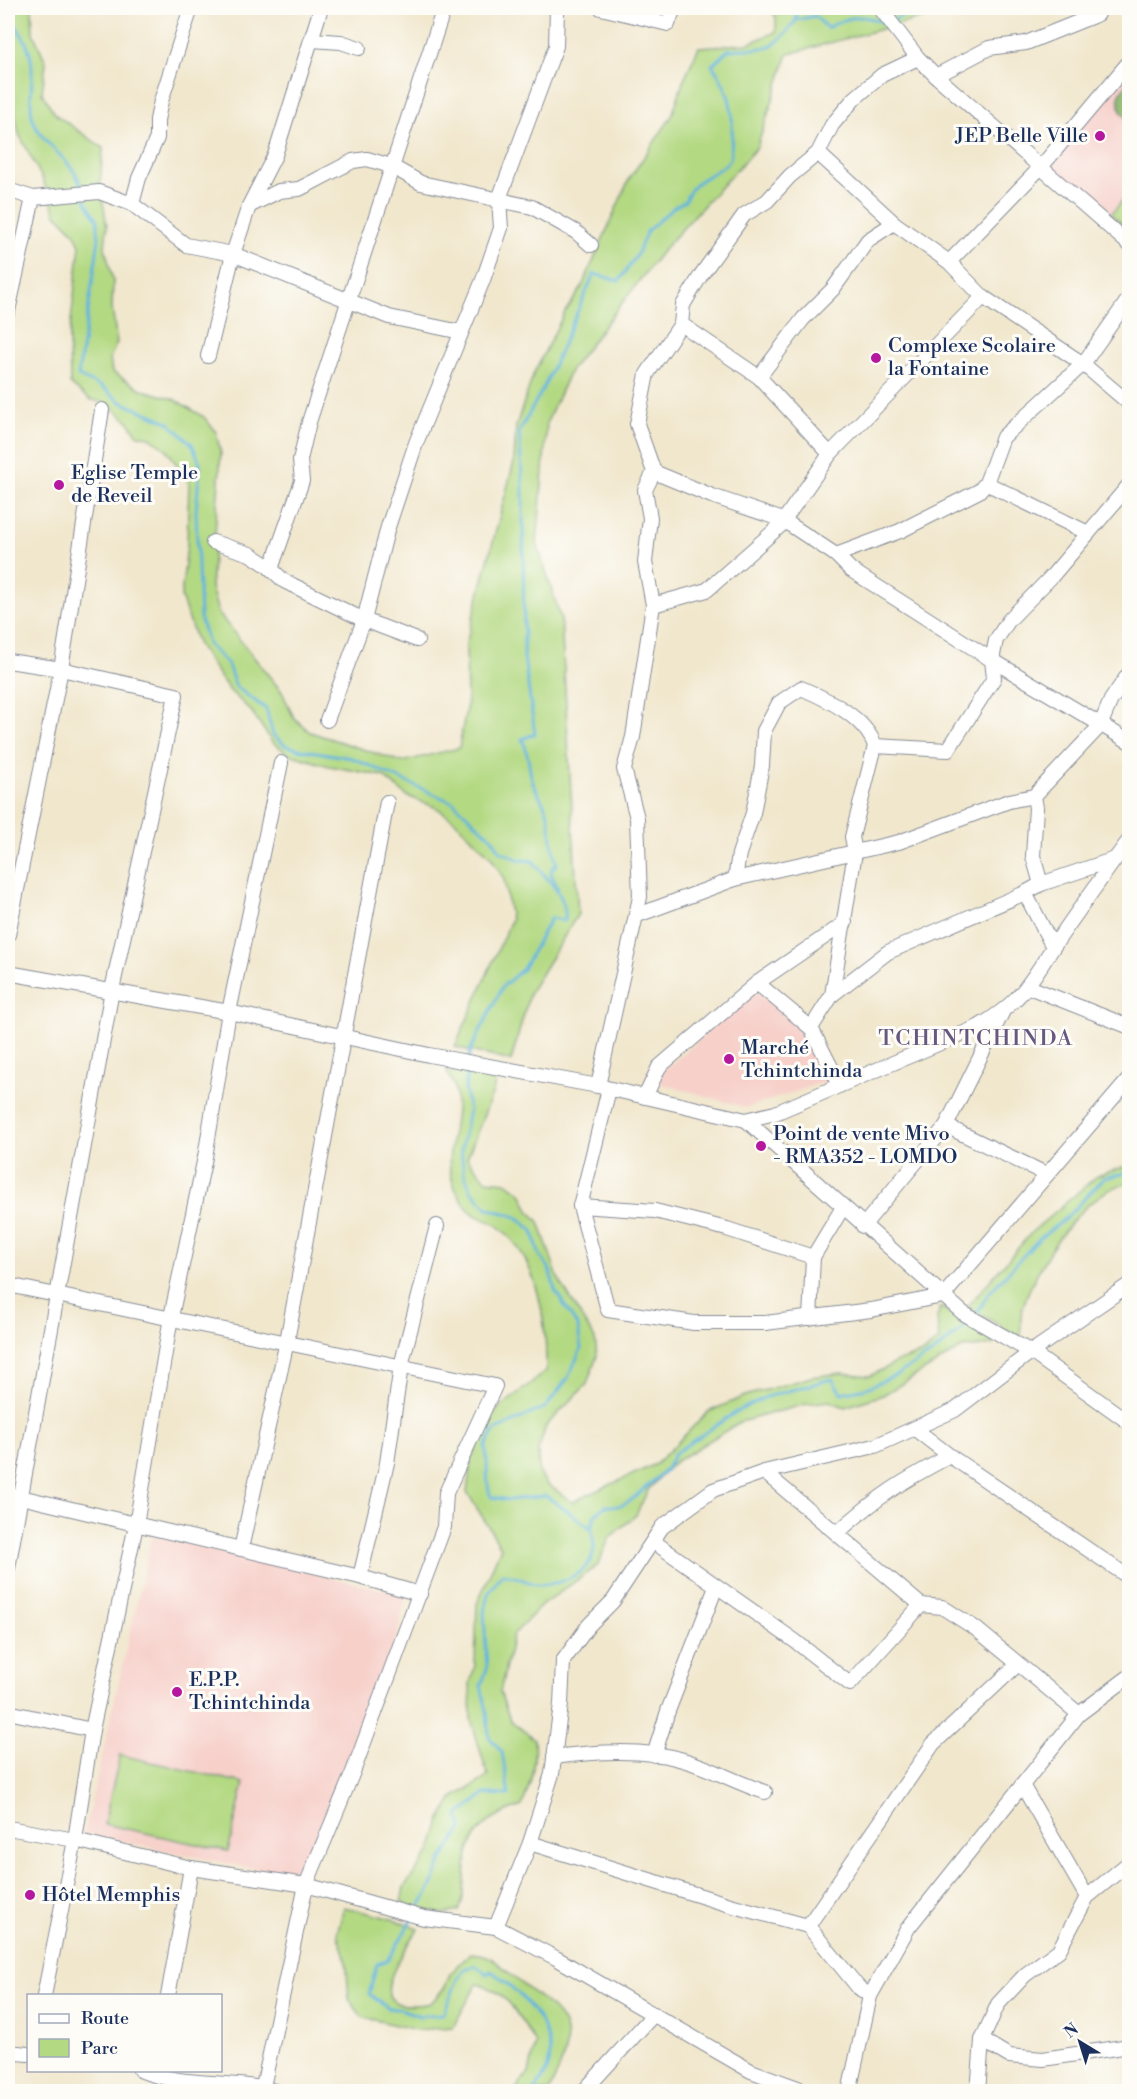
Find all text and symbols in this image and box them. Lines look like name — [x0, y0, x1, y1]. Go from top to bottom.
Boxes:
place label: JEP Belle Ville — [954, 124, 1088, 149]
marker: JEP Belle Ville — [1093, 129, 1107, 143]
place label: Complexe Scolaire la Fontaine — [888, 334, 1056, 382]
marker: Complexe Scolaire la Fontaine — [869, 351, 883, 365]
place label: Eglise Temple de Reveil — [71, 461, 198, 509]
marker: Eglise Temple de Reveil — [52, 478, 66, 492]
district label: TCHINTCHINDA — [878, 1025, 1074, 1052]
place label: Marché Tchintchinda — [741, 1036, 863, 1084]
marker: Marché Tchintchinda — [722, 1052, 736, 1066]
place label: Point de vente Mivo - RMA352 - LOMDO — [773, 1122, 957, 1170]
marker: Point de vente Mivo - RMA352 - LOMDO — [754, 1139, 768, 1153]
place label: E.P.P. Tchintchinda — [189, 1668, 311, 1716]
marker: E.P.P. Tchintchinda — [170, 1685, 184, 1699]
place label: Hôtel Memphis — [42, 1883, 180, 1908]
marker: Hôtel Memphis — [23, 1888, 37, 1902]
legend — [27, 1994, 222, 2072]
text: Route — [81, 2007, 129, 2030]
north arrow — [1050, 2012, 1110, 2072]
text: N — [1060, 2019, 1083, 2043]
text: Parc — [81, 2037, 118, 2060]

